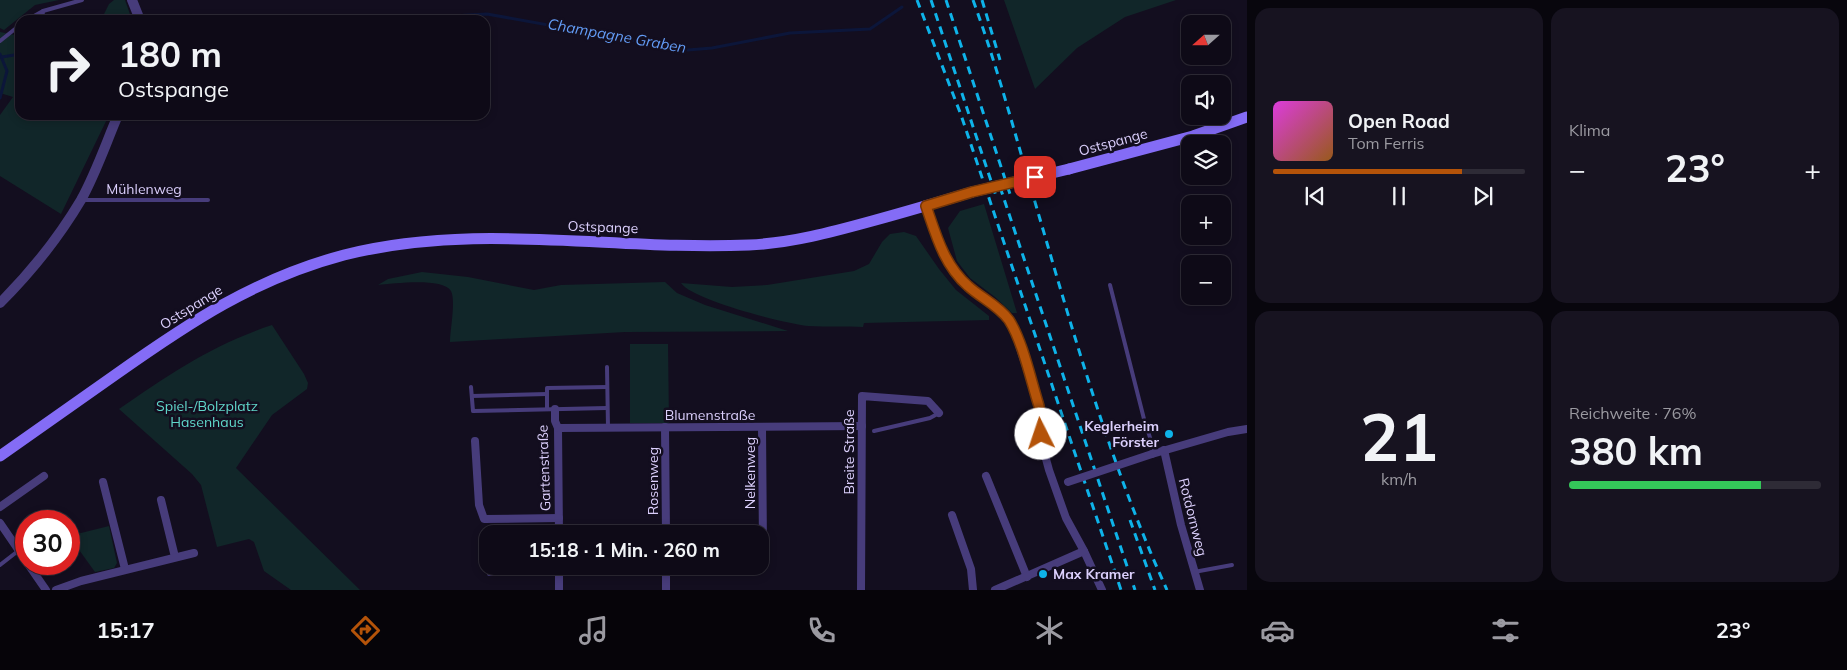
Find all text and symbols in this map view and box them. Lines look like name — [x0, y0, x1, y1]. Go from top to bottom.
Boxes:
water label: Champagne Graben — [546, 14, 688, 57]
north arrow — [1181, 15, 1231, 65]
map controls — [1181, 15, 1231, 305]
text: 180 m — [118, 32, 222, 76]
icon: right — [35, 35, 100, 100]
text: Ostspange — [118, 75, 229, 103]
button: sound — [1181, 75, 1231, 125]
text: Open Road — [1348, 109, 1450, 133]
text: Klima — [1569, 120, 1610, 140]
street label: Ostspange — [1077, 124, 1149, 160]
text: Tom Ferris — [1348, 133, 1425, 153]
button: layers — [1181, 135, 1231, 185]
text: 23° — [1665, 144, 1725, 192]
text: − — [1569, 152, 1586, 187]
text: + — [1804, 152, 1821, 187]
pin — [1014, 156, 1056, 198]
icon: arrive — [1021, 163, 1049, 191]
street label: Mühlenweg — [106, 180, 182, 198]
icon: previous — [1301, 182, 1329, 210]
icon: pause — [1385, 182, 1413, 210]
icon: next — [1469, 182, 1497, 210]
button: + — [1181, 195, 1231, 245]
street label: Ostspange — [567, 217, 639, 237]
button: − — [1181, 255, 1231, 305]
street label: Ostspange — [156, 281, 226, 333]
text: 21 — [1360, 396, 1438, 477]
park label: Spiel-/Bolzplatz Hasenhaus — [156, 397, 258, 431]
text: Reichweite · 76% — [1569, 403, 1696, 423]
street label: Blumenstraße — [665, 406, 755, 424]
position arrow — [1014, 407, 1066, 459]
street label: Breite Straße — [840, 409, 858, 495]
place label: Keglerheim Förster — [1084, 417, 1159, 451]
street label: Gartenstraße — [533, 425, 555, 511]
text: 380 km — [1569, 427, 1703, 475]
marker: Keglerheim Förster — [1163, 428, 1175, 440]
street label: Nelkenweg — [741, 437, 759, 509]
street label: Rosenweg — [644, 447, 662, 515]
text: km/h — [1381, 469, 1417, 489]
street label: Rotdornweg — [1175, 476, 1211, 558]
speed limit sign: 30 — [15, 510, 80, 575]
text: 15:18 · 1 Min. · 260 m — [528, 538, 720, 562]
place label: Max Kramer — [1053, 565, 1135, 583]
marker: Max Kramer — [1037, 568, 1049, 580]
icon: directions — [348, 613, 383, 648]
icon: music — [576, 613, 611, 648]
icon: phone — [804, 613, 839, 648]
icon: climate — [1032, 613, 1067, 648]
icon: car — [1260, 613, 1295, 648]
icon: filters — [1488, 613, 1523, 648]
text: 15:17 — [96, 616, 155, 644]
text: 23° — [1716, 616, 1750, 644]

